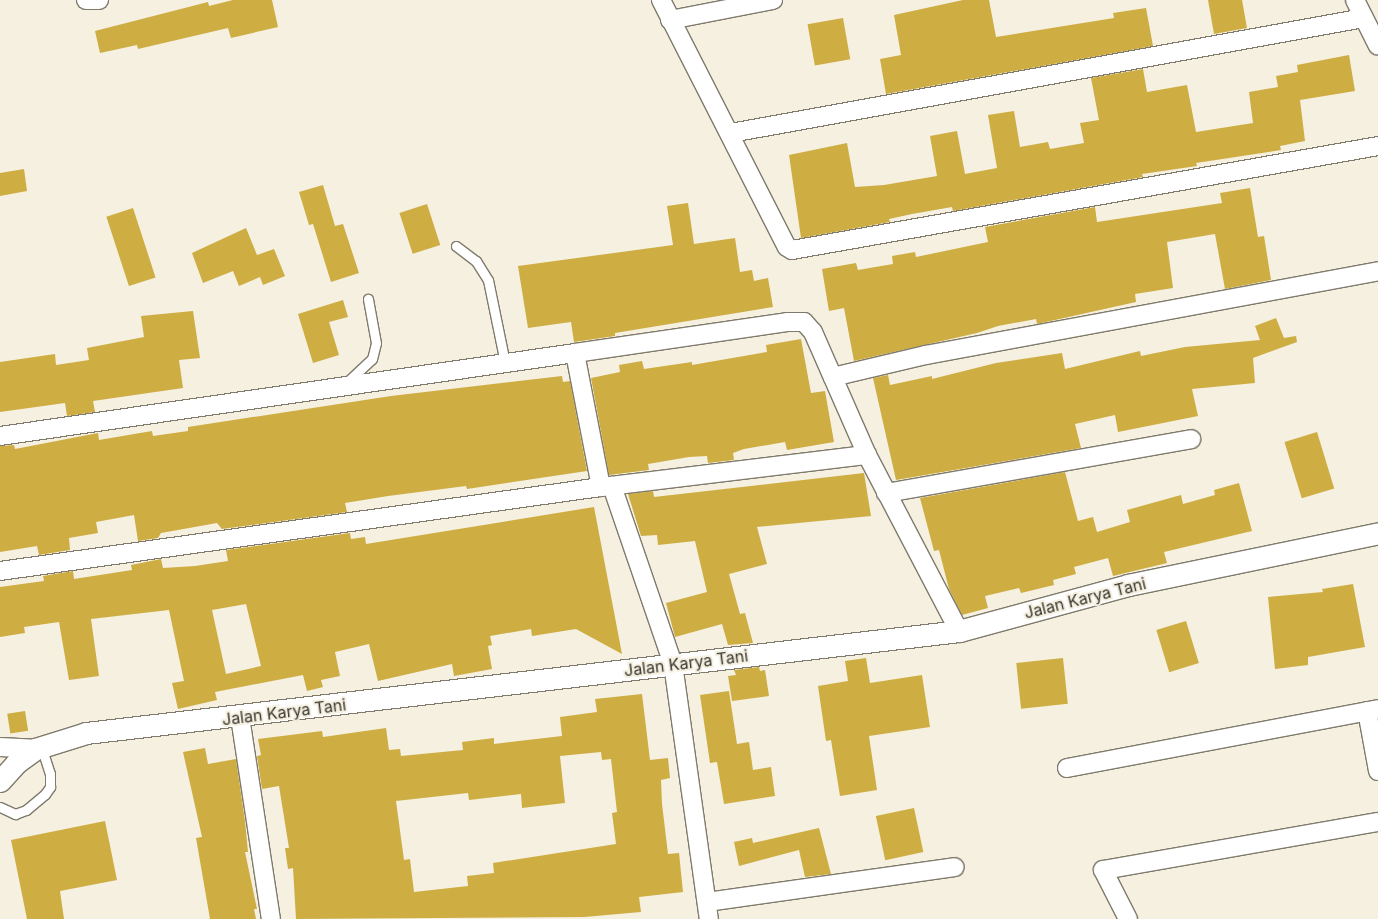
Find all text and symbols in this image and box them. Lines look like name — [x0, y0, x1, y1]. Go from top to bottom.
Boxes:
street label: Jalan Karya Tani — [1022, 574, 1148, 622]
street label: Jalan Karya Tani — [623, 646, 749, 680]
street label: Jalan Karya Tani — [221, 695, 347, 729]

